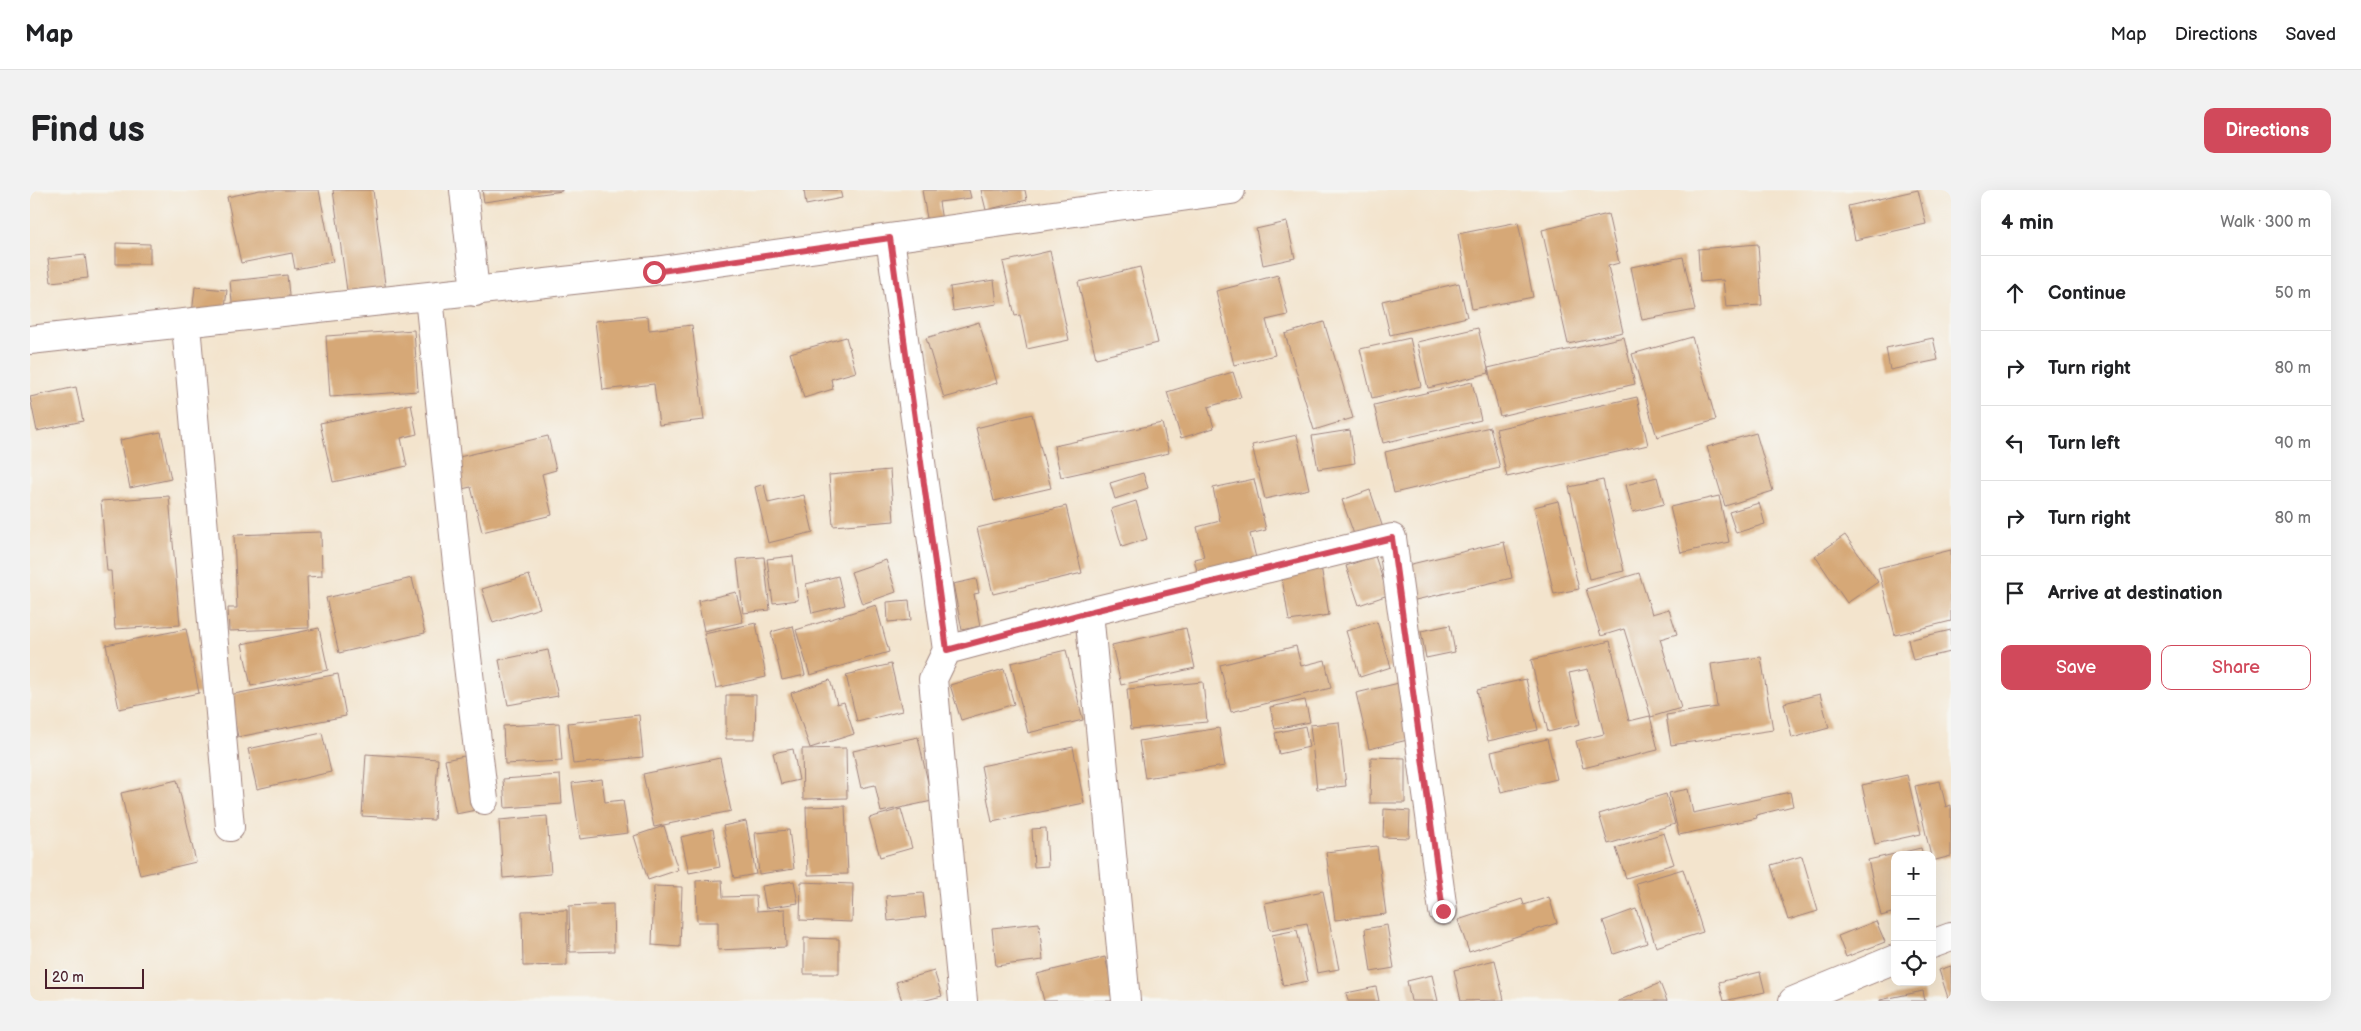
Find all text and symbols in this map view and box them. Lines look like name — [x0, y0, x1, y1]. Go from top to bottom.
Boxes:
text: Map — [25, 20, 73, 49]
text: Map — [2111, 24, 2147, 45]
text: Directions — [2175, 24, 2257, 45]
text: Saved — [2285, 24, 2336, 45]
button: Directions — [2204, 108, 2331, 153]
text: Find us — [30, 109, 145, 152]
text: 4 min — [2001, 210, 2054, 235]
text: Walk · 300 m — [2220, 213, 2311, 232]
route start — [643, 261, 666, 284]
icon: ahead — [2001, 279, 2029, 307]
text: Continue — [2048, 282, 2126, 305]
text: 50 m — [2275, 284, 2311, 303]
icon: right — [2001, 354, 2029, 382]
text: Turn right — [2048, 357, 2131, 380]
text: 80 m — [2275, 359, 2311, 378]
icon: left — [2001, 429, 2029, 457]
text: Turn left — [2048, 432, 2120, 455]
text: 90 m — [2275, 434, 2311, 453]
icon: right — [2001, 504, 2029, 532]
text: Turn right — [2048, 507, 2131, 530]
text: 80 m — [2275, 509, 2311, 528]
icon: arrive — [2001, 579, 2029, 607]
text: Arrive at destination — [2048, 582, 2223, 605]
button: Save — [2001, 645, 2151, 690]
button: Share — [2161, 645, 2311, 690]
map controls — [1891, 851, 1936, 986]
button: + — [1891, 851, 1936, 896]
button: − — [1891, 896, 1936, 941]
route end — [1432, 900, 1455, 923]
button: locate — [1891, 941, 1936, 986]
scale bar — [45, 966, 144, 989]
text: 20 m — [52, 969, 84, 986]

